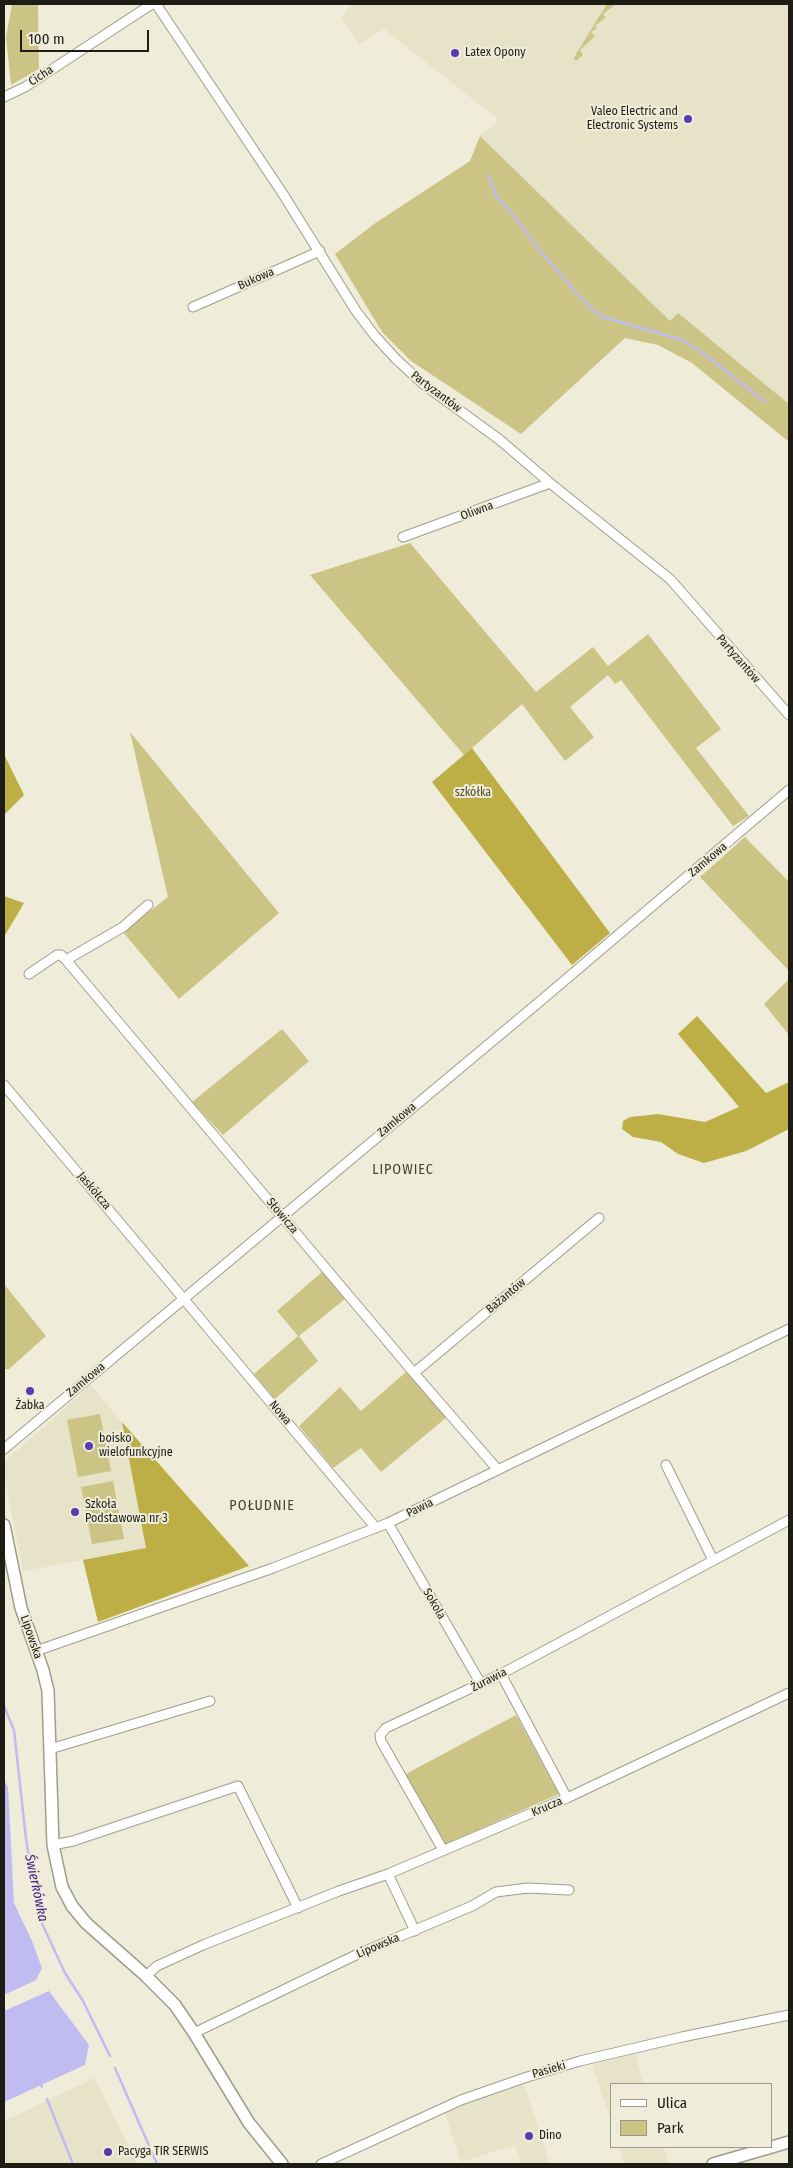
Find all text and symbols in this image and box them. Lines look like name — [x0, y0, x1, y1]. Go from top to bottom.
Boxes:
scale bar — [22, 20, 151, 52]
text: 100 m — [28, 30, 65, 48]
place label: Latex Opony — [465, 46, 526, 60]
marker: Latex Opony — [449, 47, 461, 59]
street label: Cicha — [26, 63, 56, 89]
place label: Valeo Electric and Electronic Systems — [587, 105, 678, 133]
marker: Valeo Electric and Electronic Systems — [682, 113, 694, 125]
street label: Bukowa — [236, 265, 276, 293]
street label: Partyzantów — [408, 368, 464, 416]
street label: Oliwna — [459, 498, 495, 524]
street label: Partyzantów — [713, 632, 763, 686]
park label: szkółka — [455, 786, 491, 800]
street label: Zamkowa — [686, 840, 730, 880]
street label: Zamkowa — [375, 1100, 419, 1140]
district label: LIPOWIEC — [371, 1162, 435, 1178]
street label: Jaskółcza — [74, 1169, 114, 1213]
street label: Słowicza — [263, 1195, 301, 1237]
street label: Bażantów — [483, 1275, 529, 1317]
street label: Zamkowa — [64, 1360, 108, 1400]
marker: Żabka — [24, 1385, 36, 1397]
street label: Nowa — [266, 1398, 294, 1428]
place label: Żabka — [15, 1399, 45, 1413]
place label: boisko wielofunkcyjne — [99, 1432, 173, 1460]
marker: boisko wielofunkcyjne — [83, 1440, 95, 1452]
street label: Pawia — [404, 1495, 436, 1521]
place label: Szkoła Podstawowa nr 3 — [85, 1498, 168, 1526]
district label: POŁUDNIE — [228, 1498, 296, 1514]
marker: Szkoła Podstawowa nr 3 — [69, 1506, 81, 1518]
street label: Sokola — [420, 1586, 448, 1622]
street label: Lipowska — [17, 1613, 45, 1661]
street label: Żurawia — [469, 1665, 509, 1695]
street label: Krucza — [529, 1794, 565, 1820]
water label: Świerkówka — [21, 1853, 51, 1923]
street label: Lipowska — [354, 1931, 402, 1961]
street label: Pasieki — [531, 2058, 567, 2082]
legend — [610, 2083, 773, 2148]
text: Ulica — [657, 2094, 687, 2112]
text: Park — [657, 2119, 684, 2137]
place label: Dino — [539, 2129, 562, 2143]
marker: Dino — [523, 2130, 535, 2142]
place label: Pacyga TIR SERWIS — [118, 2145, 208, 2159]
marker: Pacyga TIR SERWIS — [102, 2146, 114, 2158]

